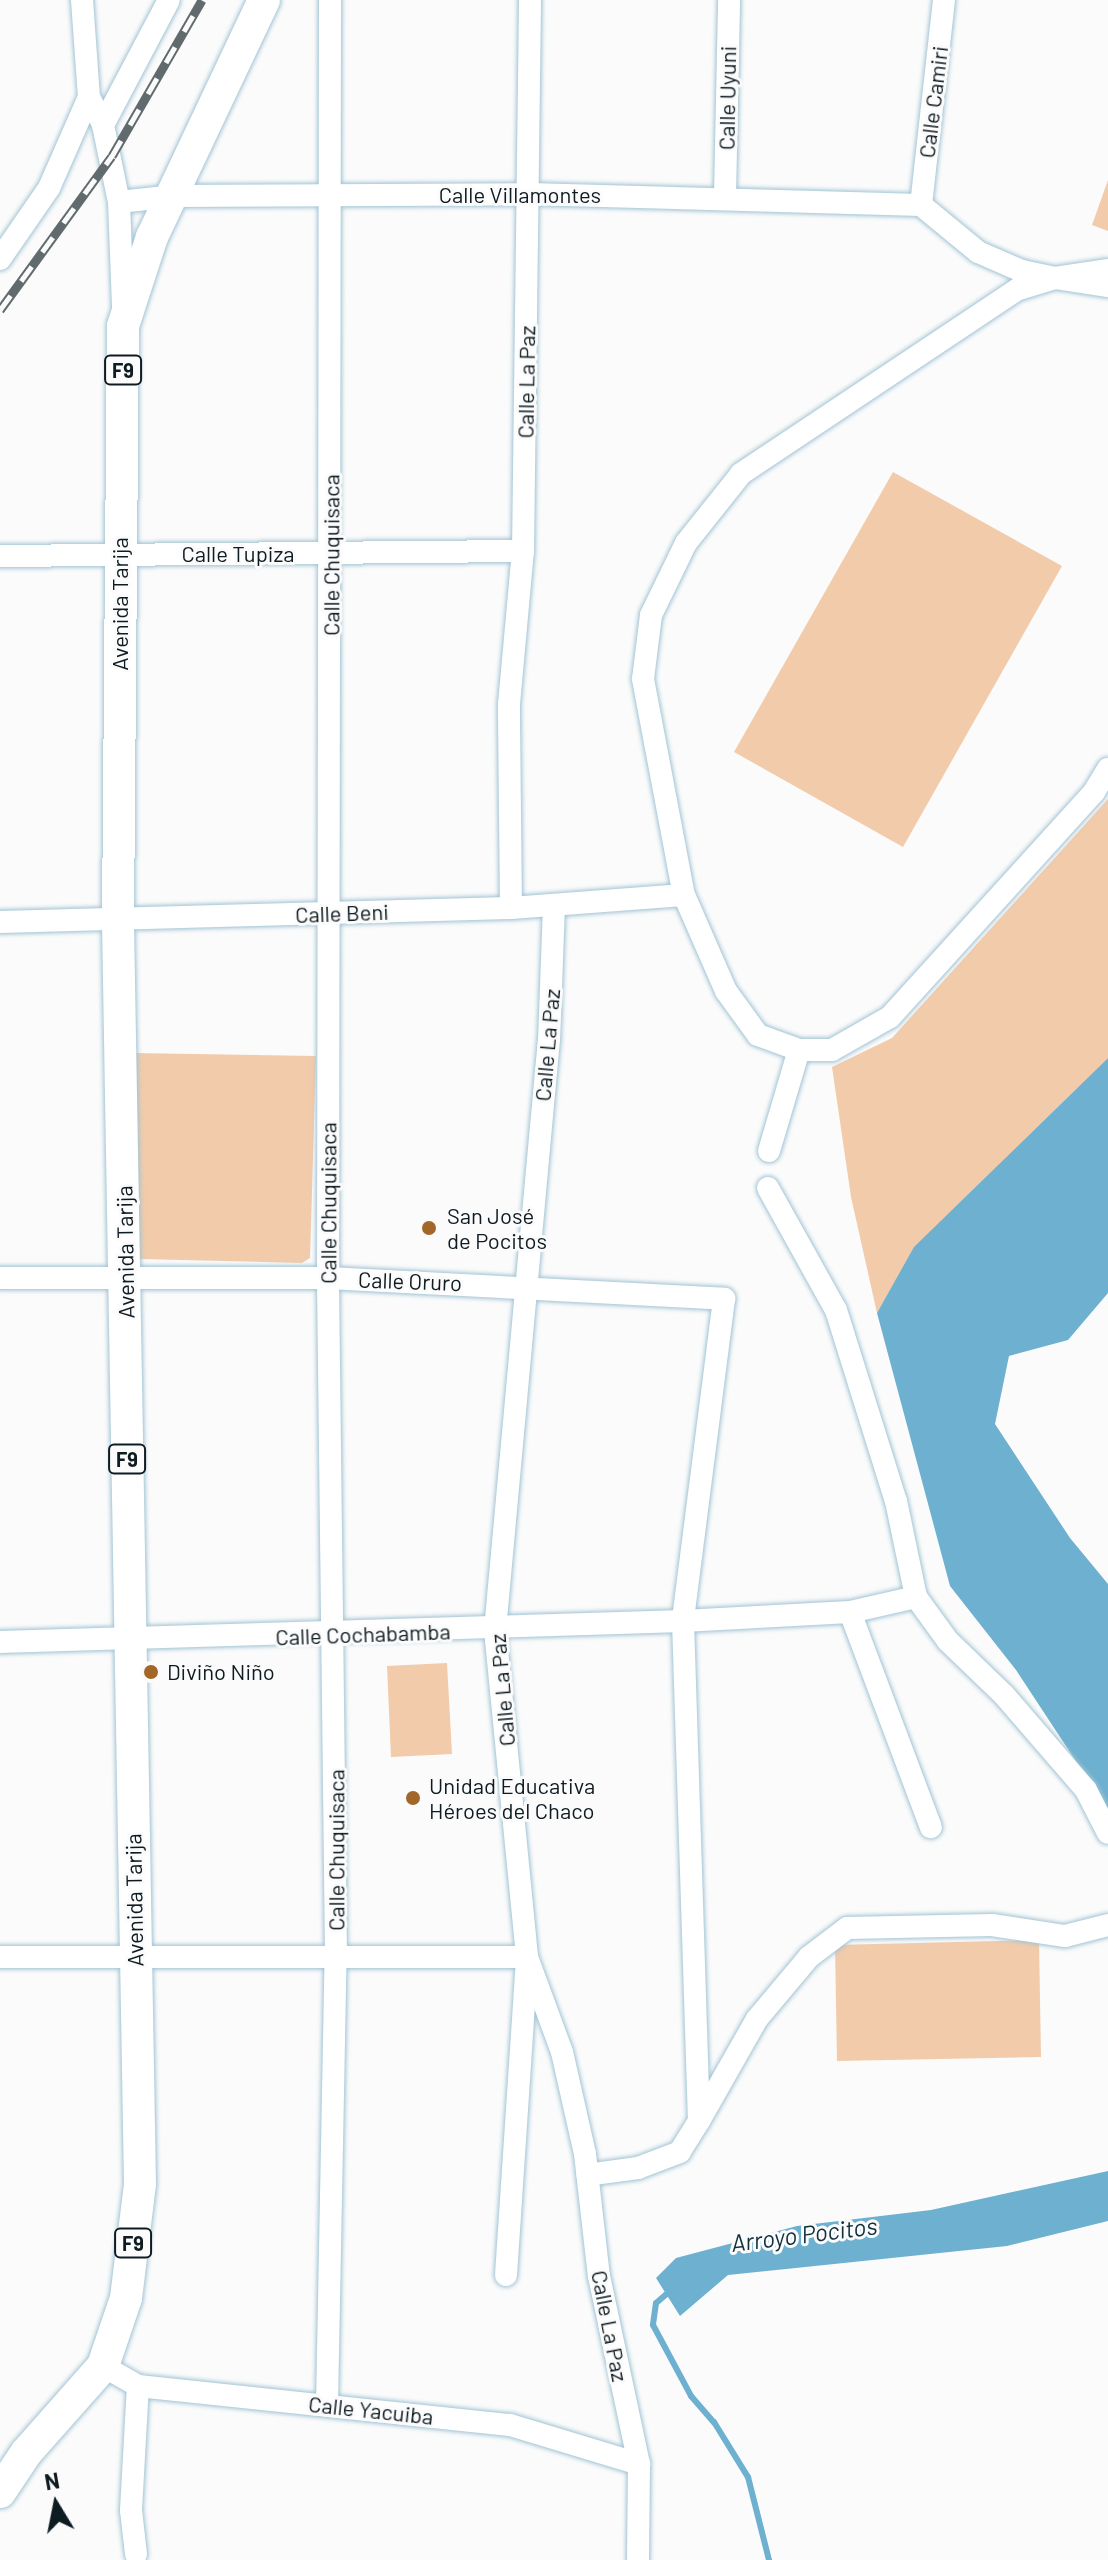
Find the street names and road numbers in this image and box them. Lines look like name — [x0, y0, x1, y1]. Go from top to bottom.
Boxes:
street label: Calle Camiri — [913, 45, 953, 159]
street label: Calle Uyuni — [713, 46, 741, 150]
street label: Calle Villamontes — [439, 182, 601, 208]
street label: Calle La Paz — [512, 325, 540, 439]
road number: F9 — [103, 354, 143, 386]
street label: Calle Chuquisaca — [318, 474, 344, 636]
street label: Avenida Tarija — [107, 537, 133, 671]
street label: Calle Tupiza — [182, 541, 294, 567]
street label: Calle Beni — [295, 898, 389, 928]
street label: Calle La Paz — [529, 988, 565, 1102]
street label: Calle Chuquisaca — [315, 1122, 341, 1284]
street label: Avenida Tarija — [111, 1185, 139, 1319]
street label: Calle Oruro — [358, 1266, 462, 1296]
road number: F9 — [107, 1443, 147, 1475]
street label: Calle Cochabamba — [275, 1618, 451, 1650]
street label: Calle La Paz — [484, 1633, 520, 1747]
street label: Calle Chuquisaca — [323, 1769, 349, 1931]
street label: Avenida Tarija — [120, 1833, 148, 1967]
road number: F9 — [113, 2227, 153, 2259]
street label: Calle La Paz — [586, 2268, 634, 2384]
street label: Calle Yacuiba — [307, 2390, 435, 2430]

